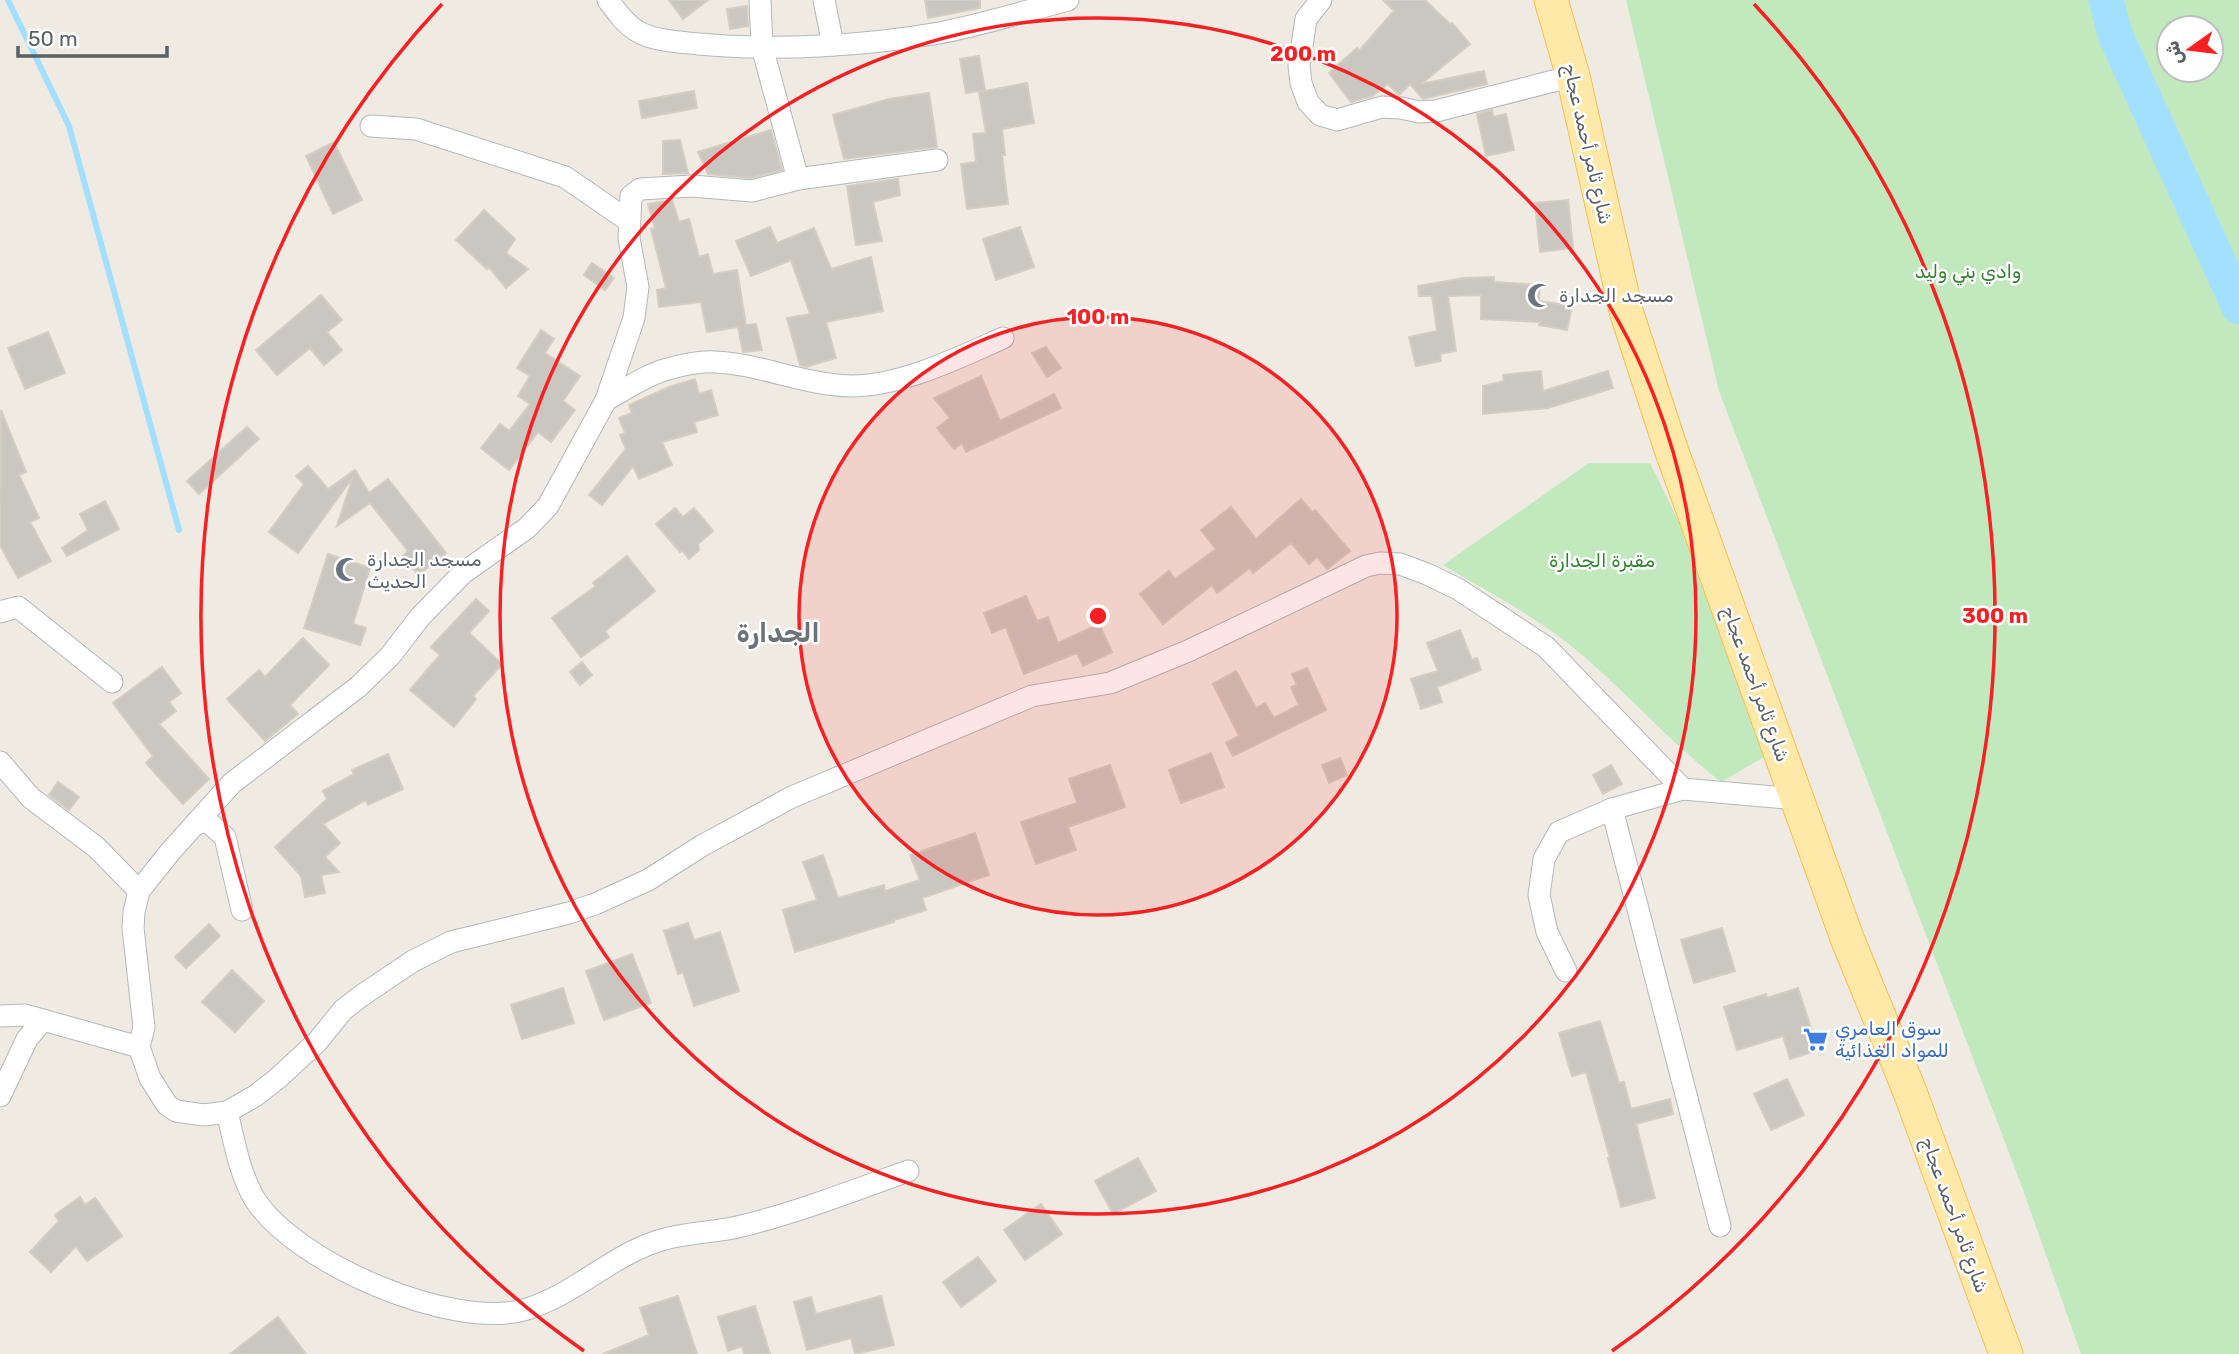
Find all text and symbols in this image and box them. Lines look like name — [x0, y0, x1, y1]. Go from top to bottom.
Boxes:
scale bar — [18, 14, 166, 58]
north arrow — [2155, 14, 2225, 84]
text: 50 m — [28, 26, 78, 51]
text: ش — [2160, 39, 2188, 67]
text: 200 m — [1270, 41, 1336, 66]
street label: شارع ثامر أحمد عجاج — [1556, 61, 1618, 227]
park label: وادي بني وليد — [1915, 260, 2021, 286]
mosque icon: مسجد الجدارة — [1525, 281, 1553, 309]
place label: مسجد الجدارة — [1559, 284, 1674, 307]
text: 100 m — [1067, 304, 1129, 329]
place label: مسجد الجدارة الحديث — [367, 548, 482, 593]
park label: مقبرة الجدارة — [1549, 549, 1655, 572]
mosque icon: مسجد الجدارة الحديث — [333, 556, 361, 584]
street label: شارع ثامر أحمد عجاج — [1715, 603, 1795, 766]
text: 300 m — [1962, 603, 2028, 628]
centre of rings — [1086, 604, 1110, 628]
district label: الجدارة — [736, 618, 820, 649]
place label: سوق العامري للمواد الغذائية — [1835, 1017, 1949, 1062]
supermarket icon: سوق العامري للمواد الغذائية — [1801, 1025, 1829, 1053]
street label: شارع ثامر أحمد عجاج — [1914, 1134, 1994, 1297]

